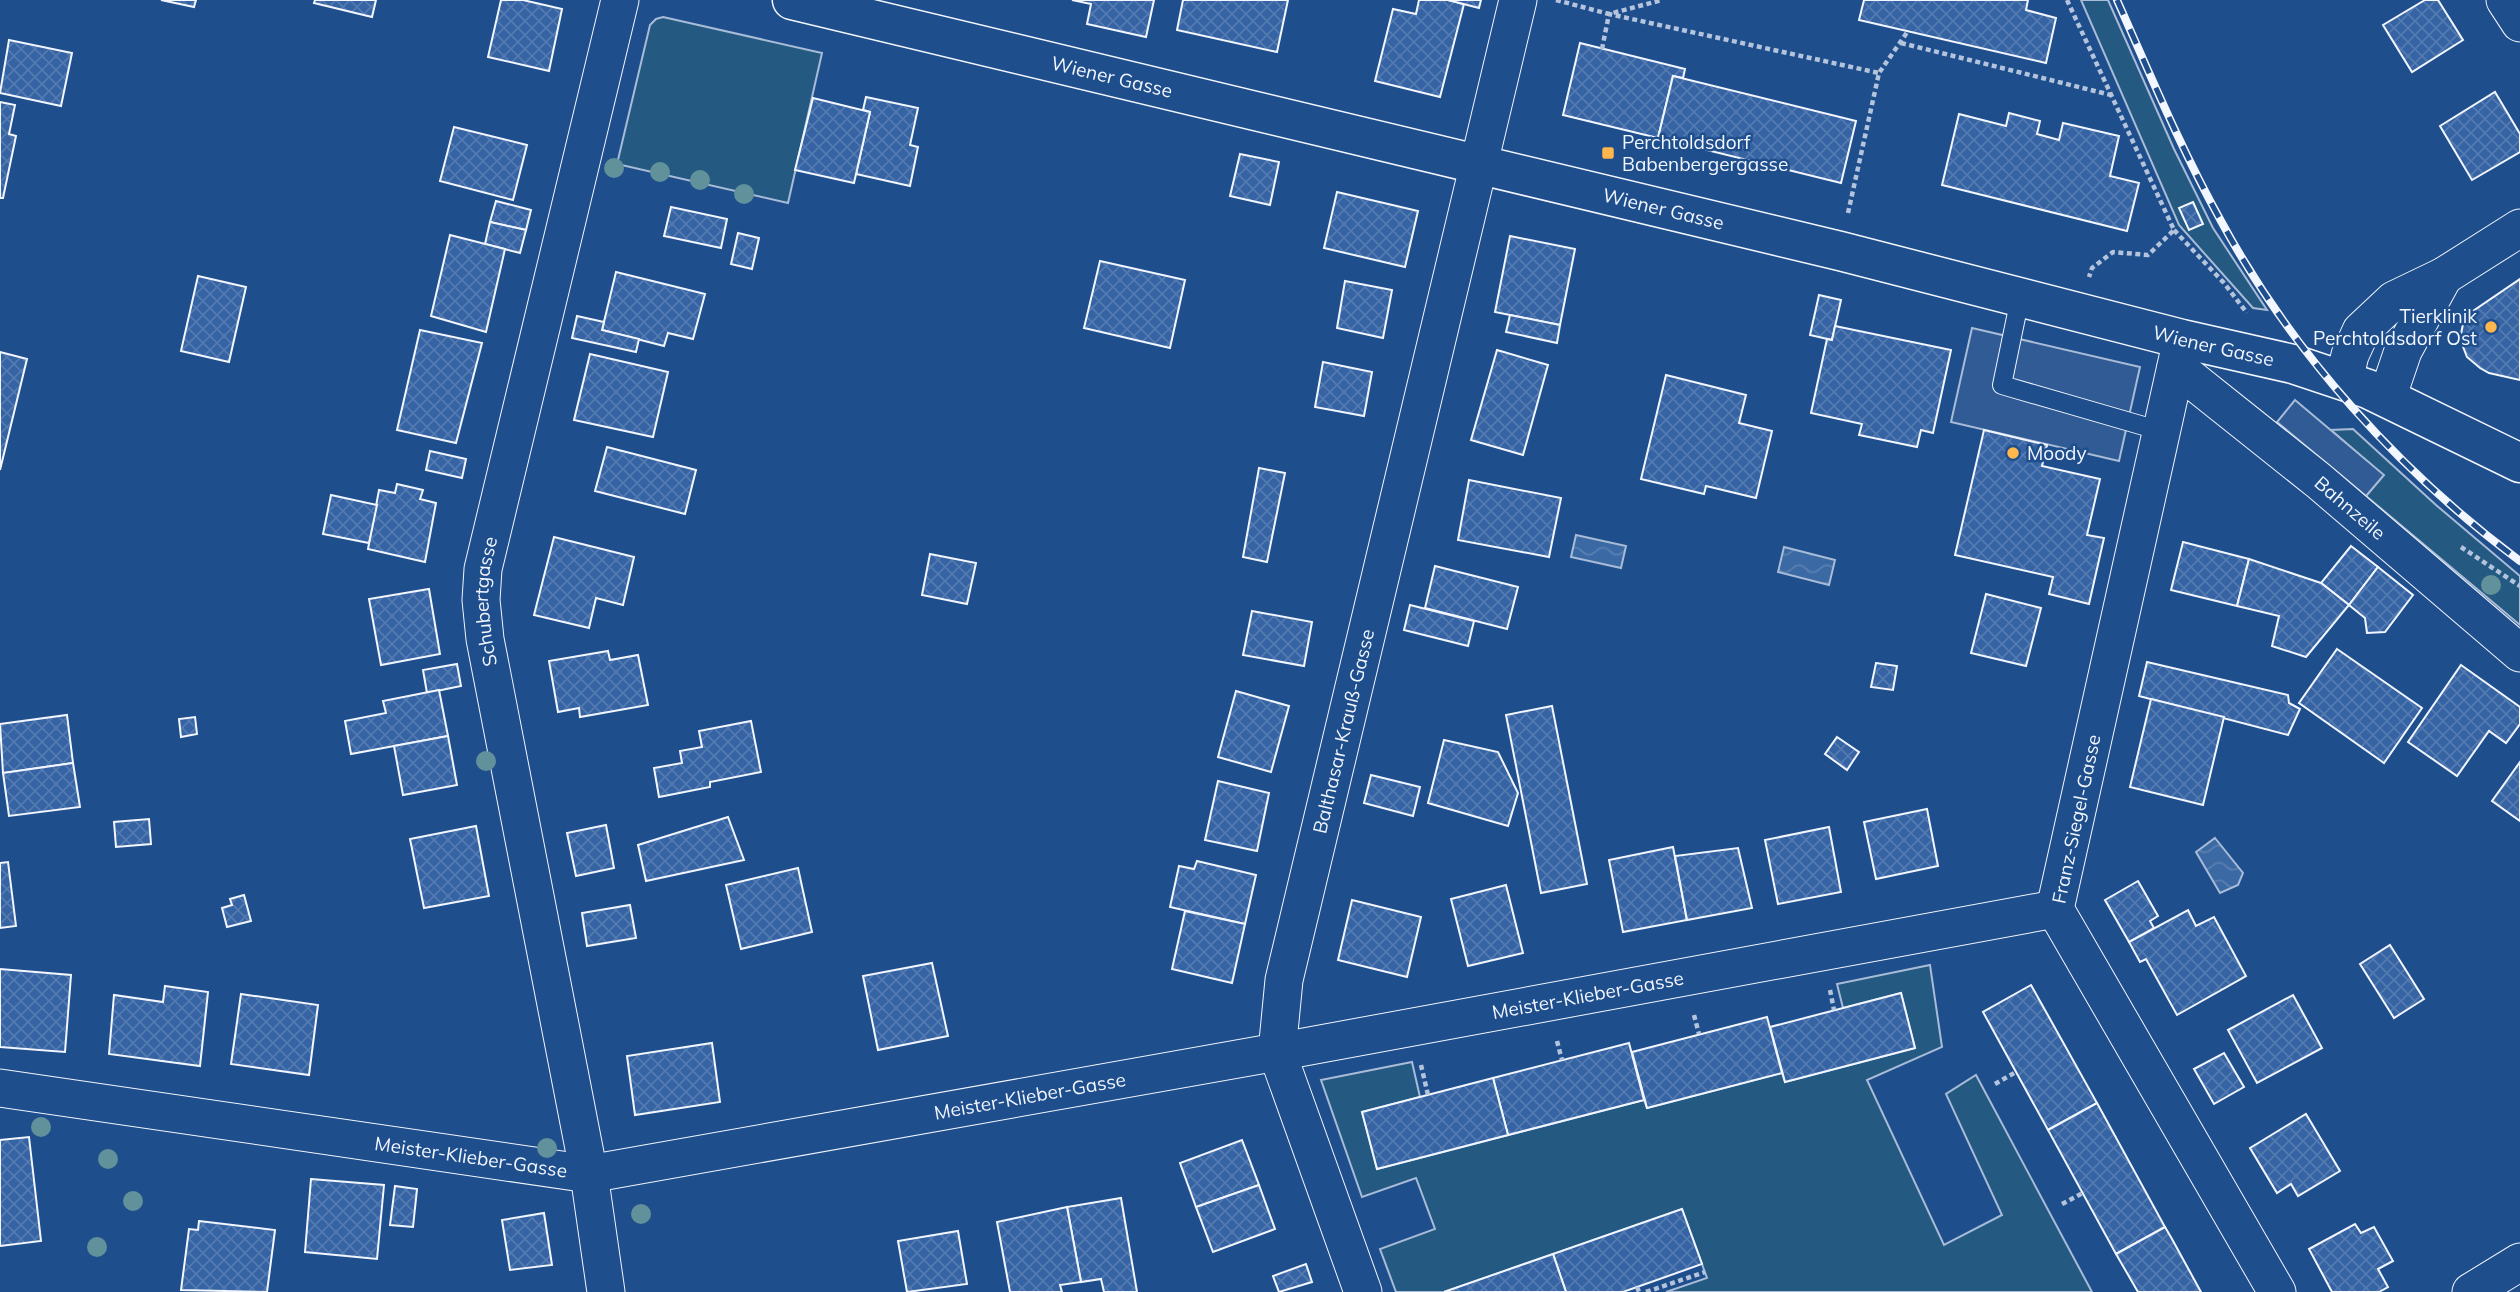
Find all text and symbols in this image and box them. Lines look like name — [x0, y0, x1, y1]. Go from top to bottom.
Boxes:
street label: Wiener Gasse — [1049, 51, 1175, 103]
place label: Perchtoldsdorf Babenbergergasse — [1622, 130, 1788, 176]
marker: Perchtoldsdorf Babenbergergasse — [1600, 145, 1616, 161]
street label: Wiener Gasse — [1600, 183, 1726, 235]
place label: Tierklinik Perchtoldsdorf Ost — [2313, 304, 2477, 350]
marker: Tierklinik Perchtoldsdorf Ost — [2483, 319, 2499, 335]
street label: Wiener Gasse — [2150, 320, 2277, 371]
place label: Moody — [2027, 441, 2087, 465]
marker: Moody — [2005, 445, 2021, 461]
street label: Bahnzeile — [2310, 471, 2391, 545]
street label: Schubertgasse — [469, 534, 502, 669]
street label: Balthasar-Krauß-Gasse — [1307, 627, 1379, 836]
street label: Franz-Siegel-Gasse — [2046, 732, 2106, 906]
street label: Meister-Klieber-Gasse — [1490, 965, 1686, 1024]
street label: Meister-Klieber-Gasse — [932, 1067, 1128, 1125]
street label: Meister-Klieber-Gasse — [373, 1131, 569, 1183]

